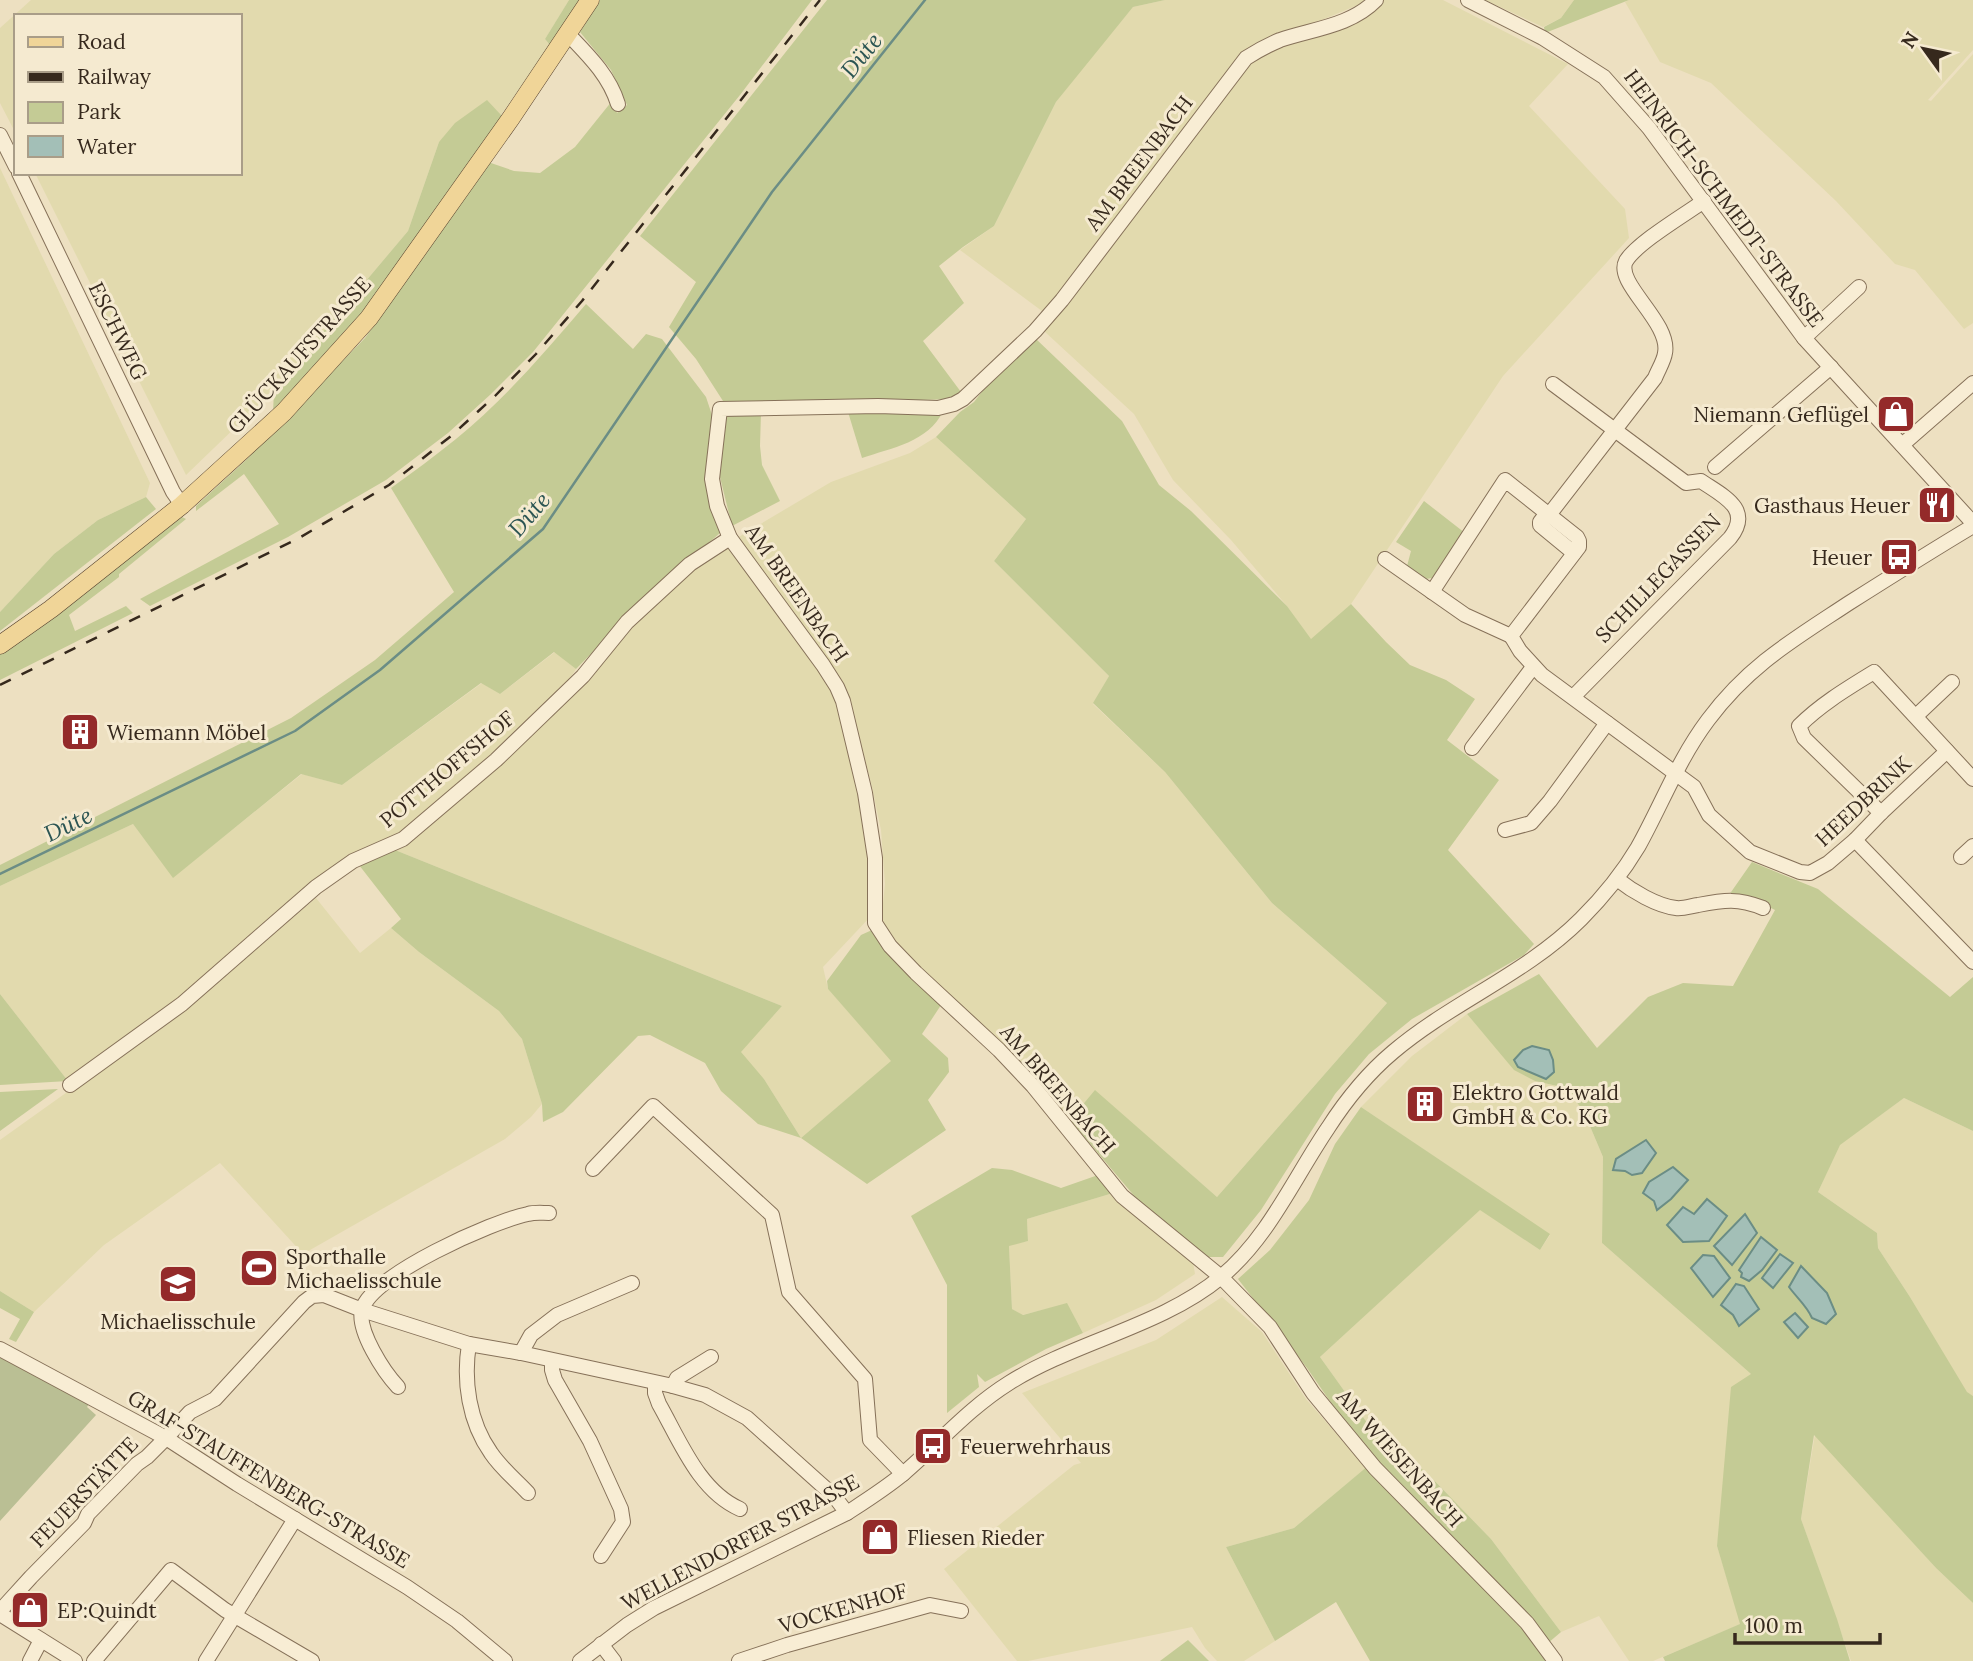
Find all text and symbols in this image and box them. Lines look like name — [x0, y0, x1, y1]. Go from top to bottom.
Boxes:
legend — [14, 14, 242, 175]
north arrow — [1889, 14, 1959, 84]
water label: Düte — [834, 26, 888, 84]
text: N — [1896, 27, 1924, 52]
text: Road — [77, 28, 126, 55]
text: Railway — [77, 63, 151, 90]
street label: HEINRICH-SCHMEDT-STRASSE — [1618, 64, 1830, 332]
street label: AM BREENBACH — [1079, 90, 1199, 237]
text: Park — [77, 98, 121, 125]
text: Water — [77, 133, 136, 160]
street label: GLÜCKAUFSTRASSE — [221, 271, 377, 439]
street label: ESCHWEG — [83, 277, 153, 385]
shop icon: Niemann Geflügel — [1875, 393, 1917, 435]
place label: Niemann Geflügel — [1693, 401, 1869, 428]
restaurant icon: Gasthaus Heuer — [1916, 484, 1958, 526]
water label: Düte — [502, 486, 556, 542]
place label: Gasthaus Heuer — [1754, 492, 1910, 519]
street label: SCHILLEGASSEN — [1589, 508, 1727, 648]
street label: AM BREENBACH — [739, 518, 855, 667]
bus stop icon: Heuer — [1878, 536, 1920, 578]
place label: Heuer — [1812, 544, 1872, 571]
street label: POTTHOFFSHOF — [374, 705, 520, 833]
building icon: Wiemann Möbel — [59, 711, 101, 753]
place label: Wiemann Möbel — [107, 719, 266, 746]
street label: HEEDBRINK — [1809, 749, 1917, 852]
water label: Düte — [39, 800, 97, 848]
street label: AM BREENBACH — [994, 1018, 1122, 1159]
place label: Elektro Gottwald GmbH & Co. KG — [1452, 1079, 1619, 1130]
building icon: Elektro Gottwald GmbH & Co. KG — [1404, 1083, 1446, 1125]
place label: Sporthalle Michaelisschule — [286, 1243, 442, 1294]
sports icon: Sporthalle Michaelisschule — [238, 1247, 280, 1289]
school or university icon: Michaelisschule — [157, 1263, 199, 1305]
place label: Michaelisschule — [100, 1308, 256, 1335]
street label: AM WIESENBACH — [1330, 1383, 1469, 1533]
street label: GRAF-STAUFFENBERG-STRASSE — [123, 1384, 415, 1574]
bus stop icon: Feuerwehrhaus — [912, 1425, 954, 1467]
street label: FEUERSTÄTTE — [24, 1431, 144, 1553]
place label: Feuerwehrhaus — [960, 1433, 1111, 1460]
street label: WELLENDORFER STRASSE — [616, 1468, 864, 1616]
shop icon: Fliesen Rieder — [859, 1516, 901, 1558]
place label: Fliesen Rieder — [907, 1524, 1044, 1551]
street label: VOCKENHOF — [775, 1577, 910, 1639]
shop icon: EP:Quindt — [9, 1589, 51, 1631]
place label: EP:Quindt — [57, 1597, 157, 1624]
scale bar — [1735, 1602, 1880, 1646]
text: 100 m — [1745, 1612, 1803, 1639]

